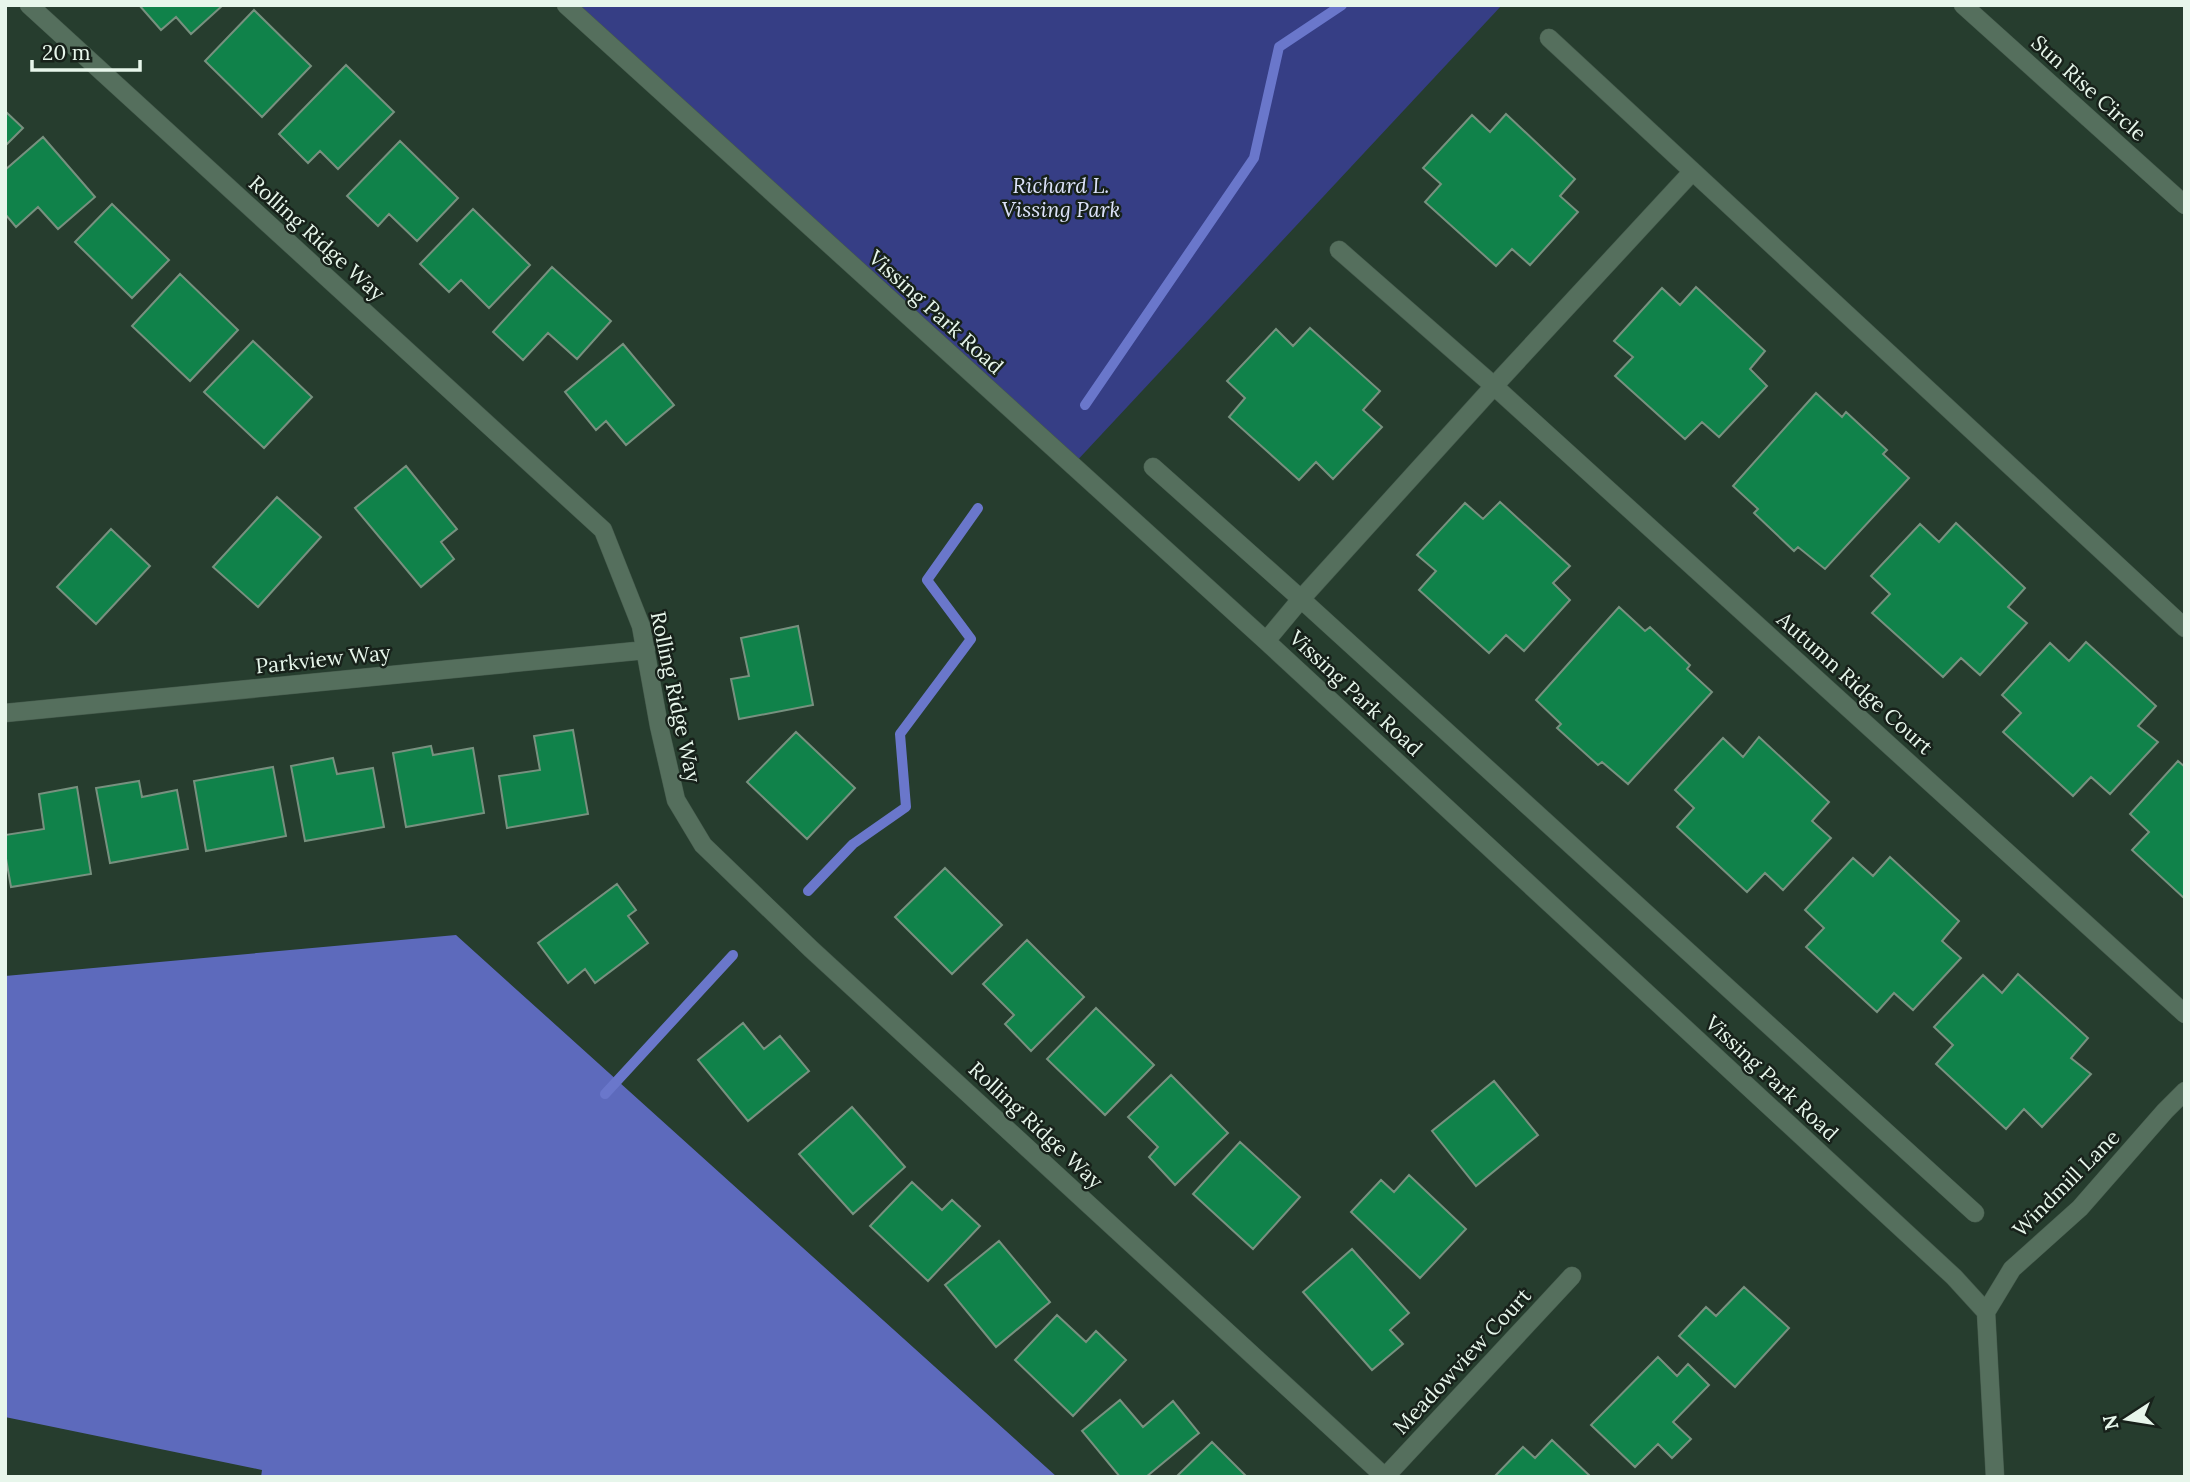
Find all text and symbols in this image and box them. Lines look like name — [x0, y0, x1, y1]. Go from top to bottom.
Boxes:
scale bar — [32, 28, 140, 72]
street label: Sun Rise Circle — [2026, 29, 2152, 147]
text: 20 m — [42, 39, 91, 66]
street label: Rolling Ridge Way — [243, 170, 391, 306]
park label: Richard L. Vissing Park — [1002, 172, 1120, 223]
street label: Vissing Park Road — [862, 244, 1009, 380]
street label: Autumn Ridge Court — [1771, 605, 1939, 761]
street label: Rolling Ridge Way — [645, 609, 707, 785]
street label: Vissing Park Road — [1283, 624, 1428, 762]
street label: Parkview Way — [254, 638, 392, 680]
street label: Vissing Park Road — [1699, 1009, 1844, 1147]
street label: Rolling Ridge Way — [963, 1056, 1109, 1194]
street label: Windmill Lane — [2007, 1124, 2125, 1242]
street label: Meadowview Court — [1387, 1282, 1537, 1440]
north arrow — [2092, 1384, 2162, 1454]
text: N — [2097, 1413, 2124, 1432]

